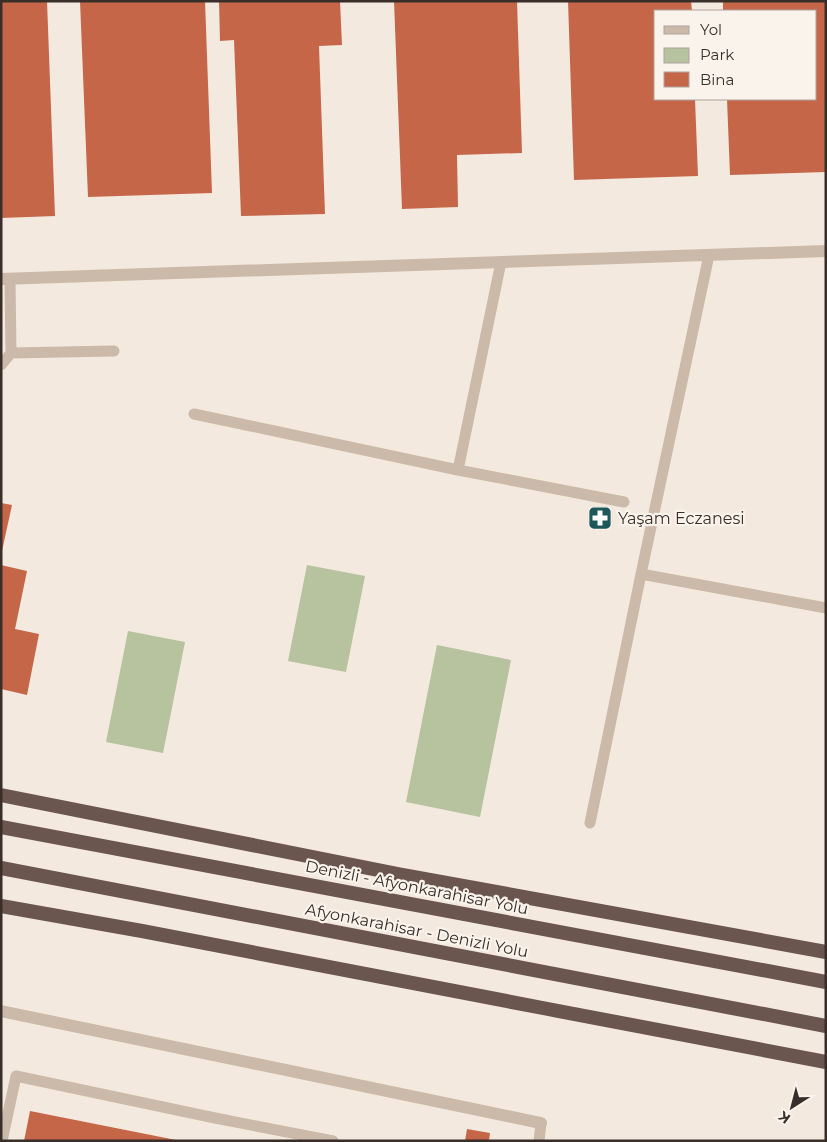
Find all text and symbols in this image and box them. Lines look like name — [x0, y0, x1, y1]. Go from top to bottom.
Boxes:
legend — [654, 10, 817, 100]
text: Yol — [700, 20, 722, 39]
text: Park — [700, 45, 734, 64]
text: Bina — [700, 70, 734, 89]
pharmacy icon: Yaşam Eczanesi — [587, 505, 613, 531]
place label: Yaşam Eczanesi — [618, 509, 745, 528]
street label: Denizli - Afyonkarahisar Yolu — [304, 857, 530, 918]
street label: Afyonkarahisar - Denizli Yolu — [304, 900, 530, 961]
north arrow — [767, 1082, 817, 1132]
text: K — [774, 1107, 794, 1128]

